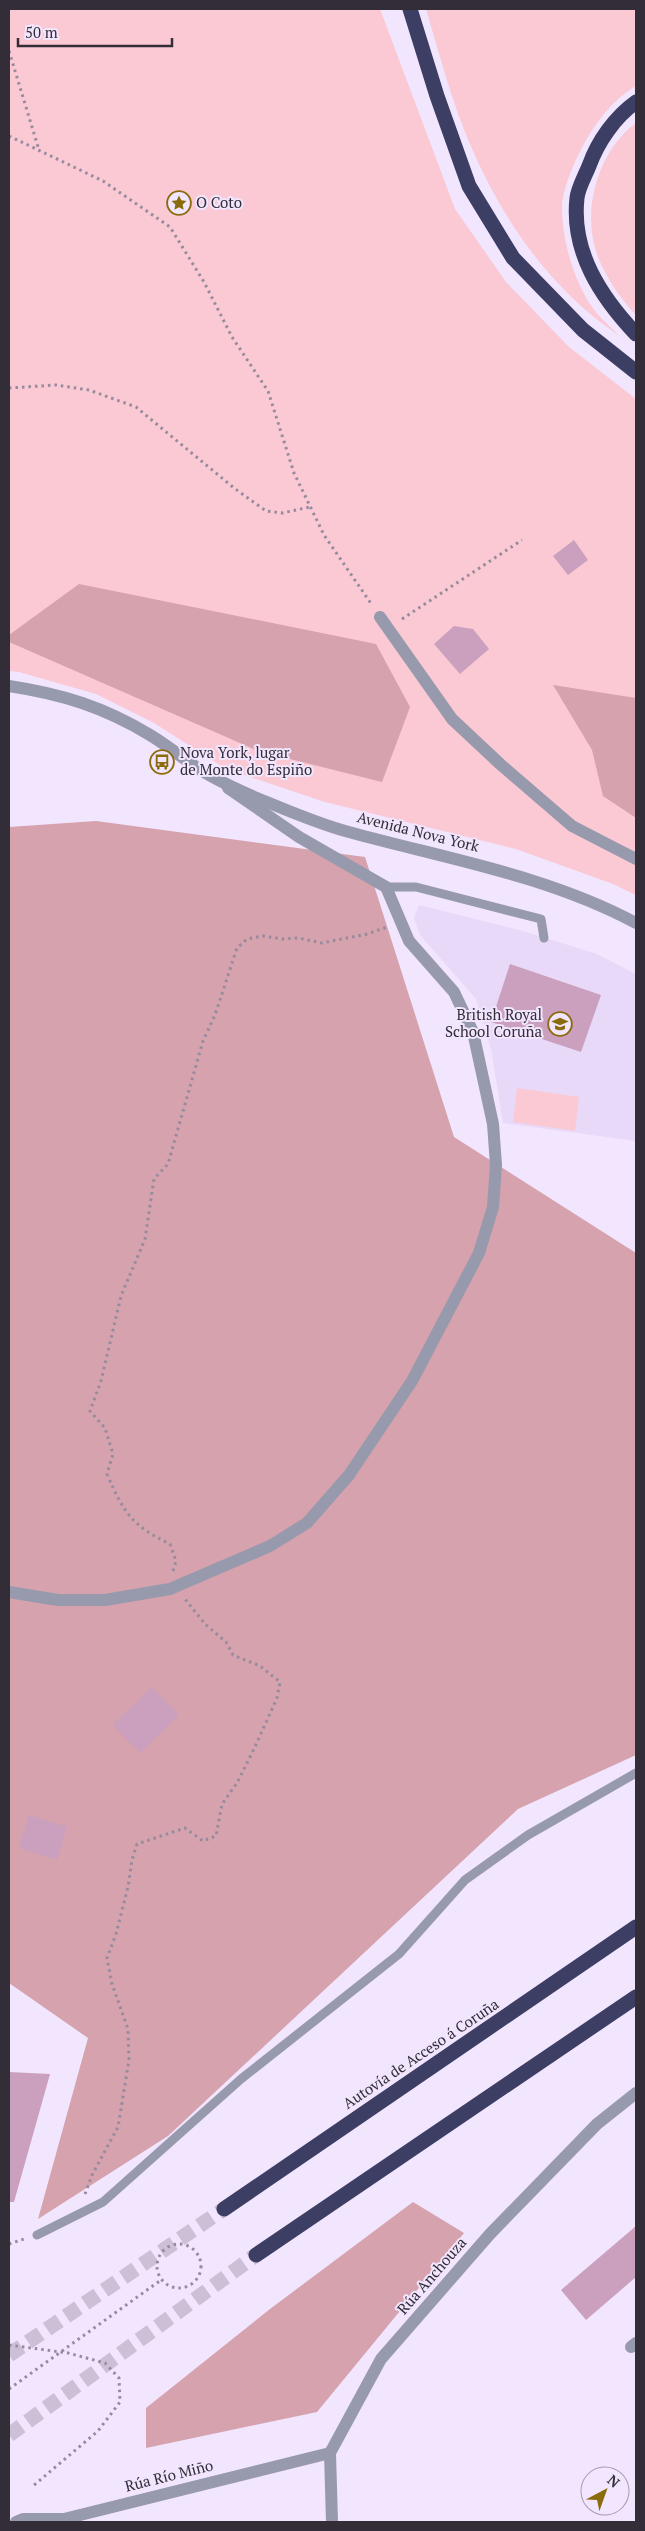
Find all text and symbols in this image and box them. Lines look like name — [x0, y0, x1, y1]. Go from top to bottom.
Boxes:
scale bar — [18, 15, 171, 47]
text: 50 m — [25, 22, 58, 42]
place icon: O Coto — [166, 190, 192, 216]
place label: O Coto — [196, 192, 242, 212]
place label: Nova York, lugar de Monte do Espiño — [180, 742, 312, 779]
bus stop icon: Nova York, lugar de Monte do Espiño — [149, 749, 175, 775]
street label: Avenida Nova York — [355, 806, 482, 856]
place label: British Royal School Coruña — [445, 1004, 542, 1041]
school or university icon: British Royal School Coruña — [547, 1011, 573, 1037]
street label: Autovía de Acceso á Coruña — [339, 1993, 503, 2113]
street label: Rúa Anchouza — [392, 2232, 471, 2318]
street label: Rúa Río Miño — [123, 2454, 215, 2496]
north arrow — [580, 2466, 630, 2516]
text: N — [604, 2470, 624, 2492]

